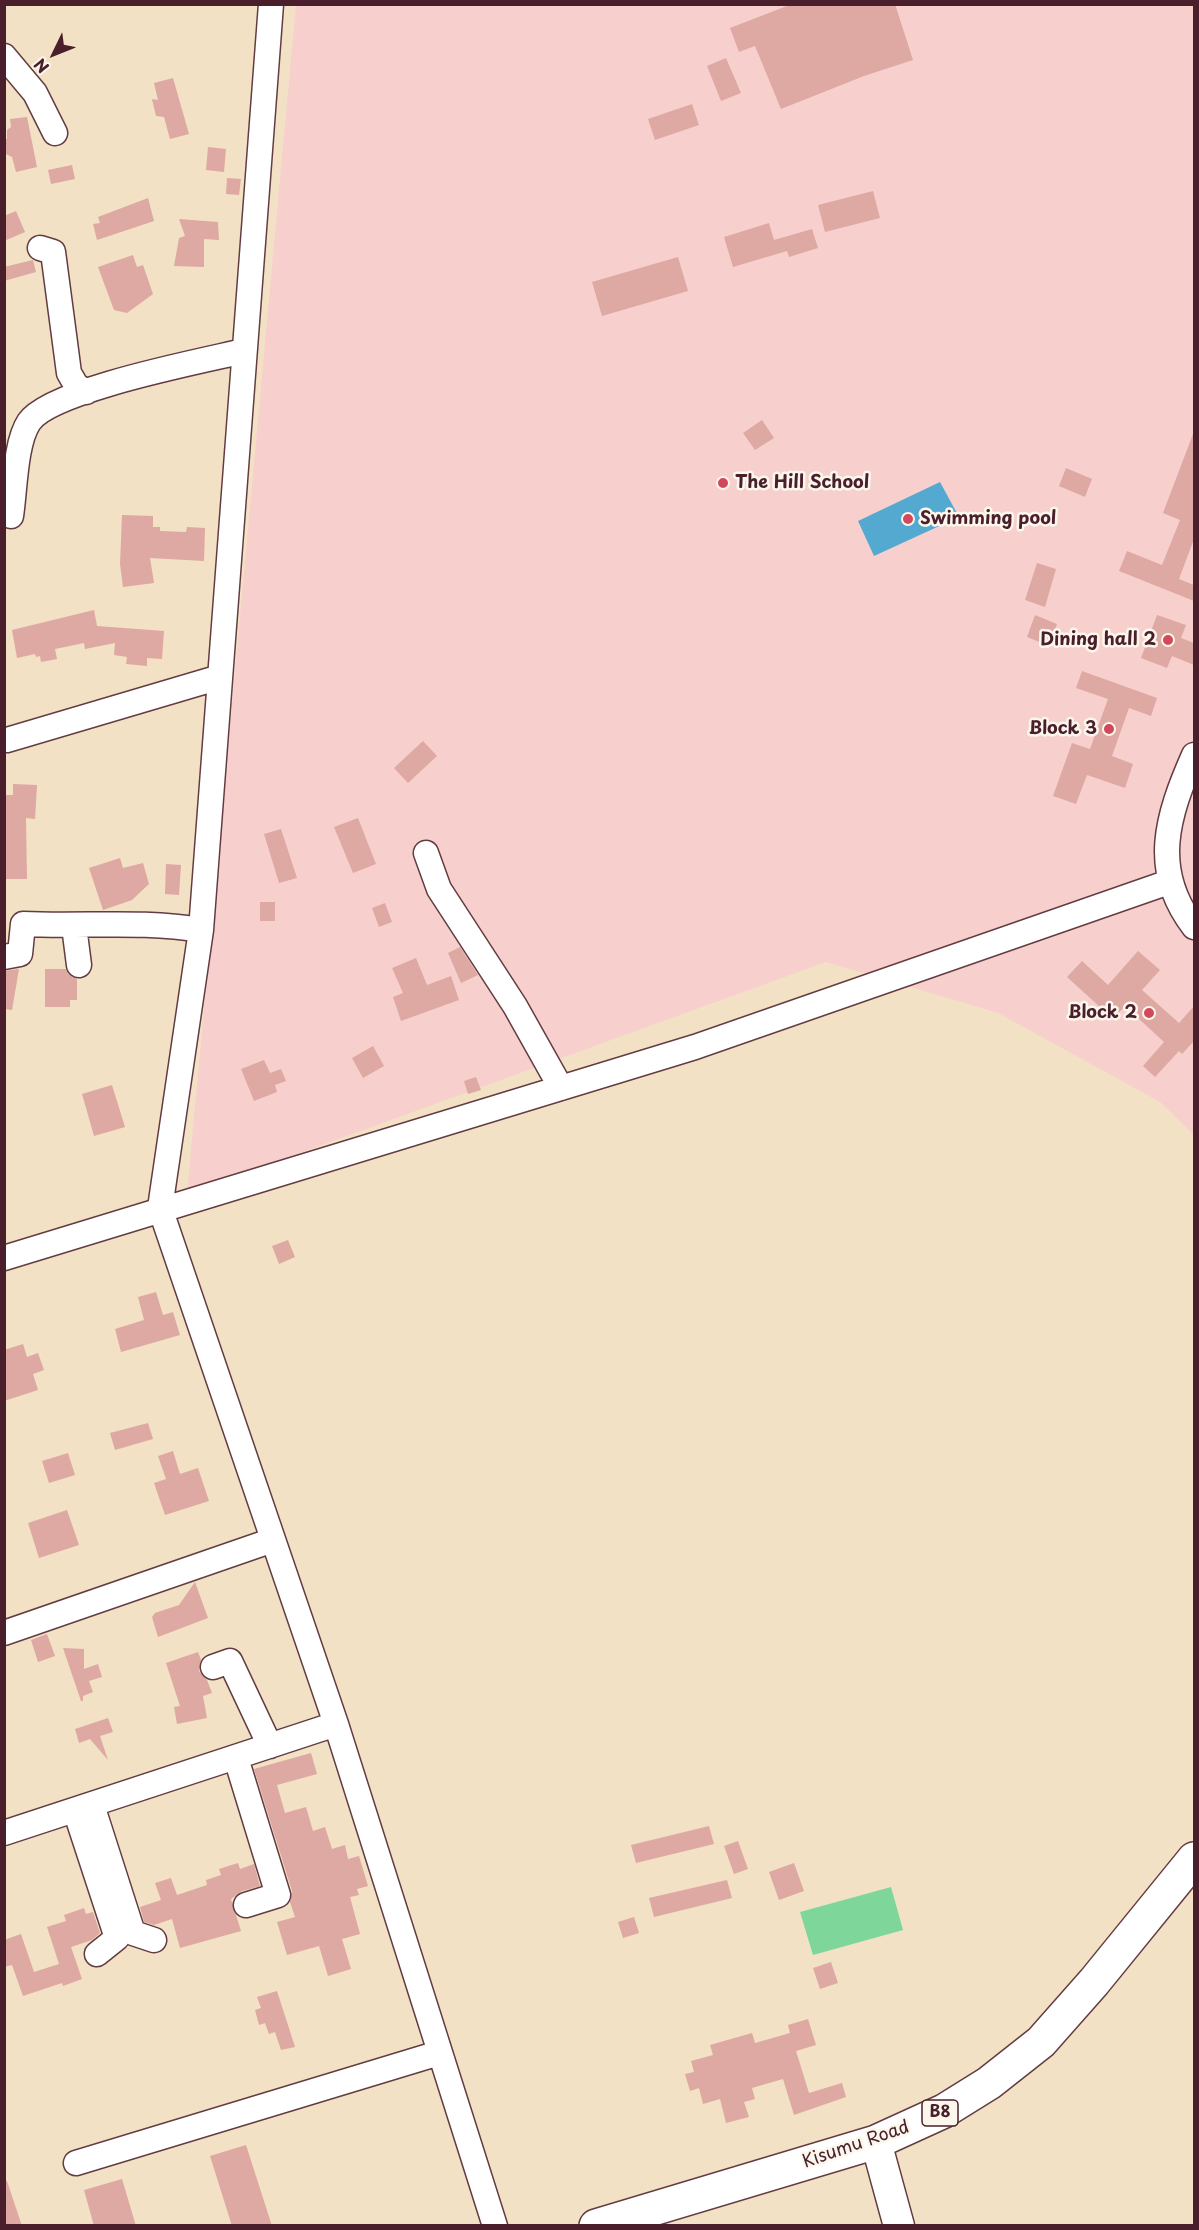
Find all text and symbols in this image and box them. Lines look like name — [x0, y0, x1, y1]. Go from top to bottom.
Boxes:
north arrow — [24, 24, 84, 84]
text: N — [28, 53, 54, 79]
place label: The Hill School — [735, 472, 869, 494]
marker: The Hill School — [716, 476, 730, 490]
place label: Swimming pool — [920, 508, 1056, 530]
marker: Swimming pool — [901, 512, 915, 526]
place label: Dining hall 2 — [1040, 629, 1156, 651]
marker: Dining hall 2 — [1161, 633, 1175, 647]
place label: Block 3 — [1029, 718, 1097, 740]
marker: Block 3 — [1102, 722, 1116, 736]
place label: Block 2 — [1068, 1002, 1137, 1024]
marker: Block 2 — [1142, 1006, 1156, 1020]
road number: B8 — [922, 2100, 958, 2126]
street label: Kisumu Road — [800, 2117, 912, 2173]

